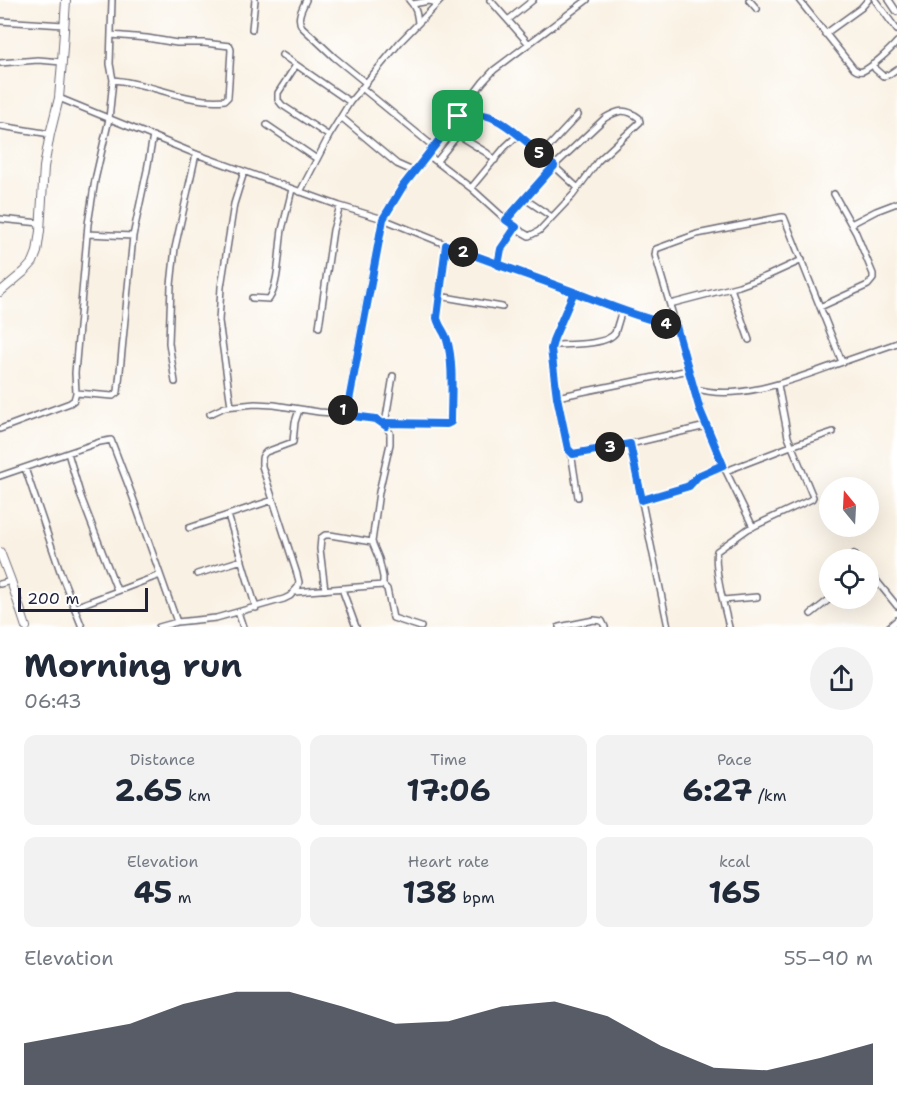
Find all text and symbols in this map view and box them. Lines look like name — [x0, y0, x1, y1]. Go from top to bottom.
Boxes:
pin — [432, 90, 483, 141]
icon: arrive — [441, 99, 474, 132]
pin: 5 — [524, 138, 554, 168]
text: 5 — [534, 142, 544, 163]
pin: 2 — [448, 237, 478, 267]
text: 2 — [457, 241, 469, 262]
pin: 4 — [651, 309, 681, 339]
text: 4 — [660, 313, 672, 334]
pin: 1 — [328, 395, 358, 425]
text: 1 — [339, 399, 347, 420]
pin: 3 — [595, 432, 625, 462]
text: 3 — [604, 436, 616, 457]
north arrow — [819, 477, 879, 537]
map controls — [819, 477, 879, 609]
button: locate — [819, 549, 879, 609]
scale bar — [18, 585, 148, 612]
text: 200 m — [27, 588, 79, 609]
text: Morning run — [24, 643, 242, 688]
button: share — [810, 647, 873, 710]
text: 06:43 — [24, 688, 82, 714]
text: Distance — [130, 749, 195, 770]
text: Time — [430, 749, 467, 770]
text: Pace — [717, 749, 752, 770]
text: 2.65 — [114, 770, 183, 811]
text: 17:06 — [406, 770, 491, 811]
text: 6:27 — [683, 770, 752, 811]
text: km — [183, 785, 211, 806]
text: /km — [752, 785, 786, 806]
text: Elevation — [127, 851, 198, 872]
text: Heart rate — [408, 851, 489, 872]
text: kcal — [719, 851, 750, 872]
text: 45 — [133, 872, 172, 913]
text: 138 — [402, 872, 457, 913]
text: 165 — [708, 872, 761, 913]
text: m — [172, 887, 192, 908]
text: bpm — [457, 887, 495, 908]
text: Elevation — [24, 945, 114, 971]
text: 55–90 m — [783, 945, 873, 971]

